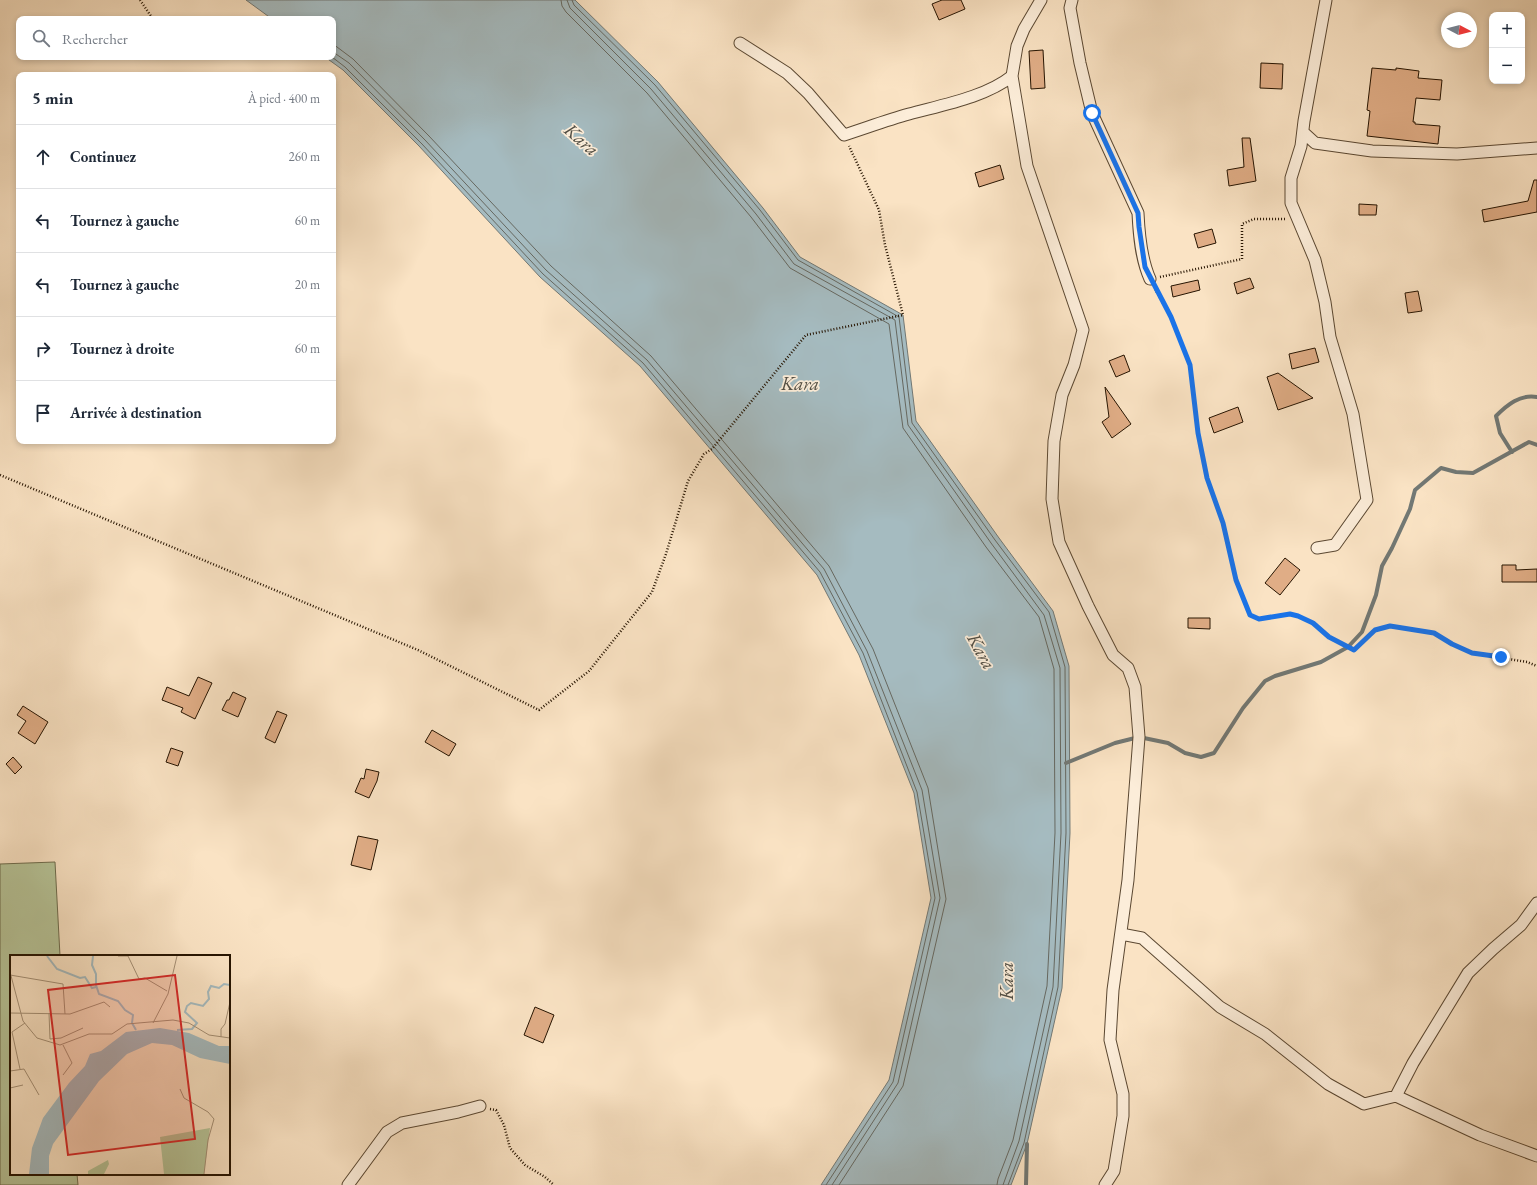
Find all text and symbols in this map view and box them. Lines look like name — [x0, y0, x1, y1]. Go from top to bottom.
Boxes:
north arrow — [1441, 12, 1477, 48]
map controls — [1489, 12, 1525, 84]
button: + — [1489, 12, 1525, 48]
search box — [16, 16, 336, 60]
icon: search — [30, 27, 52, 49]
text: Rechercher — [62, 29, 128, 48]
button: − — [1489, 48, 1525, 84]
text: 5 min — [32, 87, 73, 109]
text: À pied · 400 m — [248, 90, 320, 107]
route start — [1083, 104, 1101, 122]
water label: Kara — [558, 117, 604, 161]
icon: ahead — [32, 146, 54, 168]
text: Continuez — [70, 147, 136, 166]
text: 260 m — [289, 148, 320, 165]
icon: left — [32, 210, 54, 232]
text: Tournez à gauche — [70, 211, 179, 230]
text: 60 m — [295, 212, 320, 229]
icon: left — [32, 274, 54, 296]
text: Tournez à gauche — [70, 275, 179, 294]
text: 20 m — [295, 276, 320, 293]
icon: right — [32, 338, 54, 360]
text: Tournez à droite — [70, 339, 174, 358]
text: 60 m — [295, 340, 320, 357]
water label: Kara — [780, 371, 819, 396]
icon: arrive — [32, 402, 54, 424]
text: Arrivée à destination — [70, 403, 202, 422]
water label: Kara — [961, 628, 1002, 674]
route end — [1492, 648, 1510, 666]
inset map — [10, 955, 230, 1175]
water label: Kara — [994, 962, 1019, 1001]

